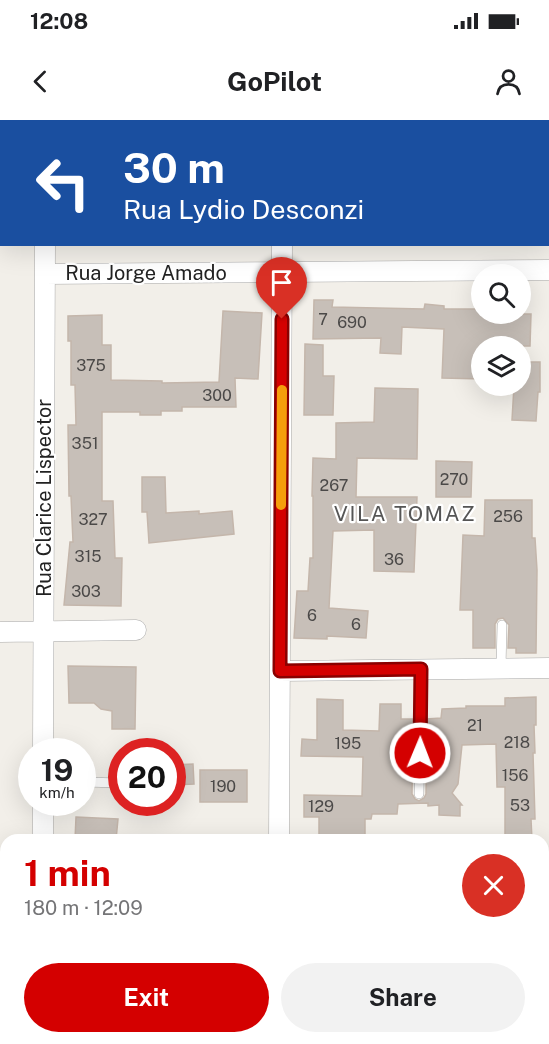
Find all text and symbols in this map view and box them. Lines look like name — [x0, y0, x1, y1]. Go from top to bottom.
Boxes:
text: 12:08 — [30, 8, 88, 34]
icon: back — [24, 65, 57, 98]
text: GoPilot — [227, 65, 322, 97]
icon: person — [492, 65, 525, 98]
text: 30 m — [123, 143, 225, 192]
icon: left — [24, 144, 102, 222]
text: Rua Lydio Desconzi — [123, 193, 364, 225]
pin — [256, 257, 307, 319]
street label: Rua Jorge Amado — [65, 261, 227, 285]
map controls — [471, 264, 531, 396]
button: search — [471, 264, 531, 324]
icon: arrive — [265, 266, 298, 299]
house number: 7 — [318, 310, 328, 329]
house number: 690 — [337, 313, 367, 332]
button: layers — [471, 336, 531, 396]
house number: 375 — [76, 356, 106, 375]
house number: 300 — [202, 386, 232, 405]
street label: Rua Clarice Lispector — [32, 399, 56, 597]
house number: 351 — [72, 434, 98, 453]
house number: 270 — [440, 470, 469, 489]
house number: 267 — [320, 476, 348, 495]
district label: VILA TOMAZ — [334, 501, 476, 526]
house number: 256 — [493, 507, 523, 526]
house number: 327 — [78, 510, 108, 529]
house number: 315 — [75, 547, 101, 566]
house number: 36 — [384, 550, 404, 569]
house number: 303 — [71, 582, 101, 601]
house number: 6 — [307, 606, 317, 625]
house number: 6 — [351, 615, 361, 634]
house number: 21 — [467, 716, 483, 735]
position arrow — [388, 721, 452, 785]
house number: 218 — [504, 733, 530, 752]
house number: 195 — [335, 734, 361, 753]
speed limit sign: 20 — [108, 738, 186, 816]
text: 19 — [41, 752, 73, 788]
house number: 156 — [502, 766, 528, 785]
house number: 190 — [210, 777, 236, 796]
text: km/h — [39, 784, 75, 801]
house number: 53 — [510, 796, 530, 815]
house number: 129 — [308, 797, 334, 816]
text: 1 min — [24, 852, 111, 894]
button: close — [462, 854, 525, 917]
text: 180 m · 12:09 — [24, 896, 143, 920]
button: Exit — [24, 963, 269, 1032]
button: Share — [281, 963, 525, 1032]

